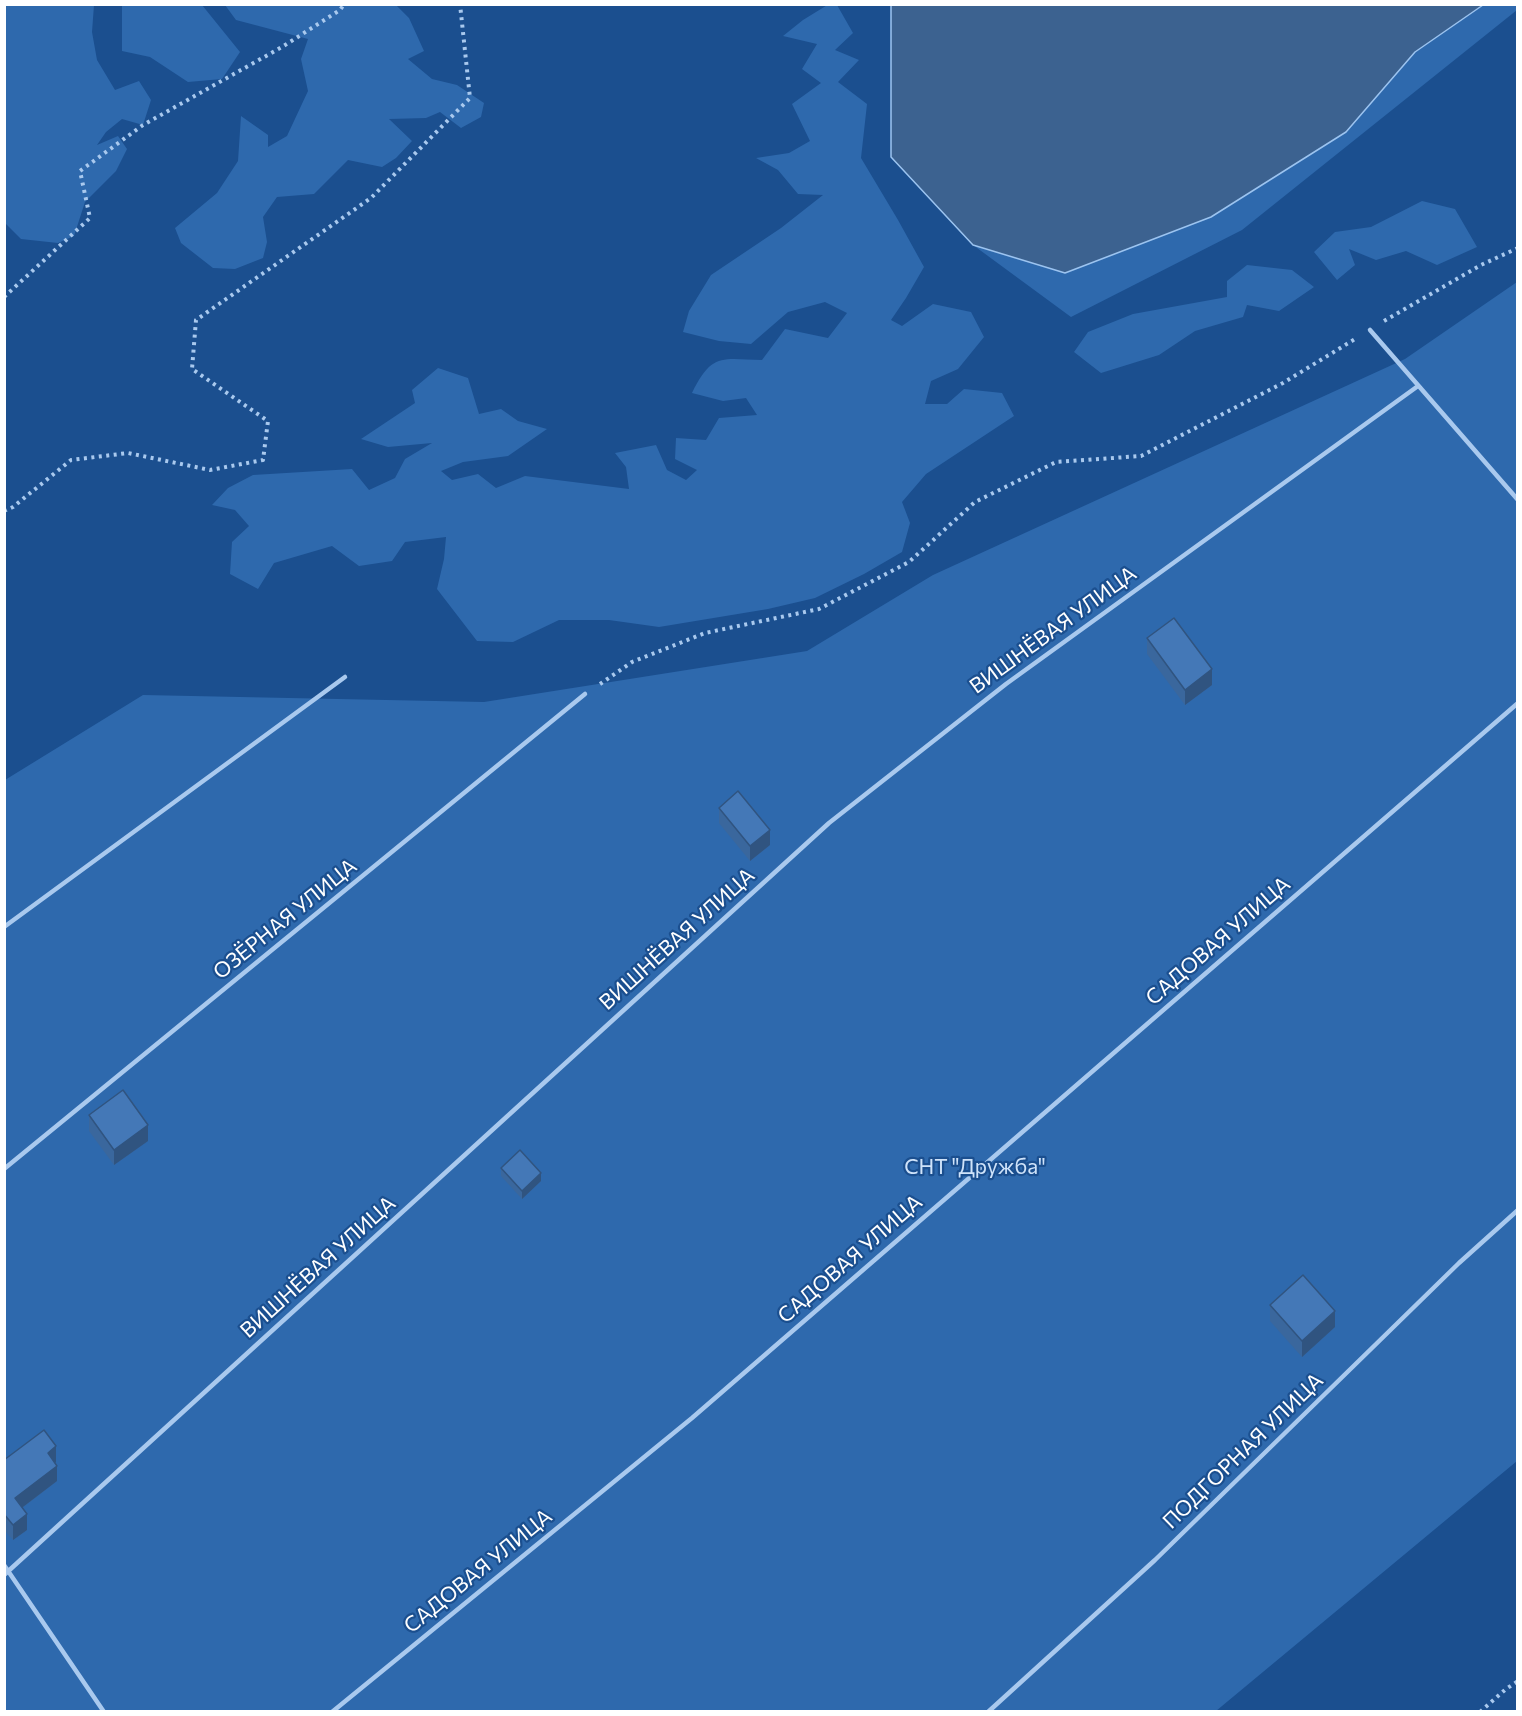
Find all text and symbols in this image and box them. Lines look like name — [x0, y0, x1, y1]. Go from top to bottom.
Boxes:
street label: ВИШНЁВАЯ УЛИЦА — [965, 561, 1141, 699]
street label: ОЗЁРНАЯ УЛИЦА — [208, 853, 362, 985]
street label: ВИШНЁВАЯ УЛИЦА — [594, 863, 760, 1015]
street label: САДОВАЯ УЛИЦА — [1141, 871, 1295, 1011]
park label: СНТ "Дружба" — [904, 1154, 1046, 1180]
street label: САДОВАЯ УЛИЦА — [773, 1189, 927, 1329]
street label: ВИШНЁВАЯ УЛИЦА — [235, 1191, 401, 1343]
street label: ПОДГОРНАЯ УЛИЦА — [1158, 1368, 1328, 1534]
street label: САДОВАЯ УЛИЦА — [399, 1504, 557, 1638]

